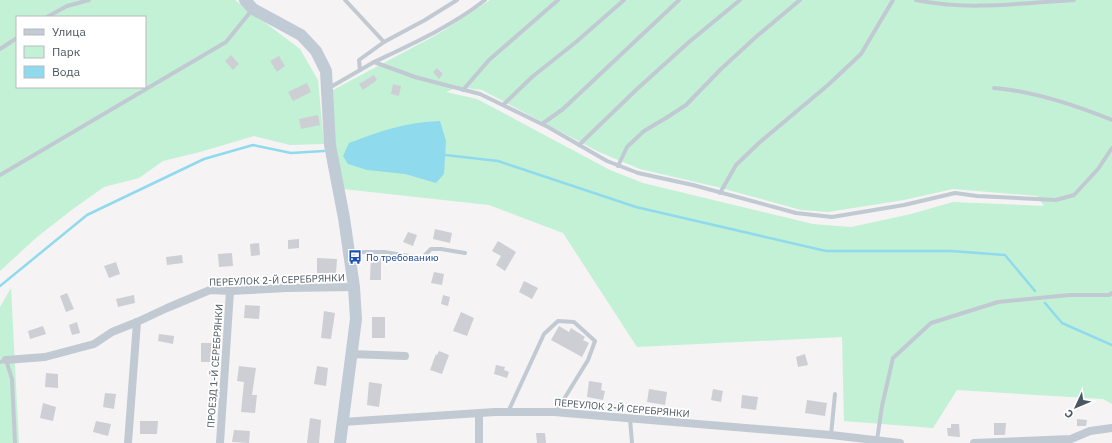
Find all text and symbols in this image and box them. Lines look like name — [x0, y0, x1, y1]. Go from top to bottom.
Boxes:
legend — [16, 16, 146, 88]
text: Улица — [52, 24, 86, 39]
text: Парк — [52, 44, 81, 59]
text: Вода — [52, 64, 81, 79]
bus stop icon: По требованию — [347, 249, 363, 265]
place label: По требованию — [366, 251, 439, 264]
street label: ПЕРЕУЛОК 2-Й СЕРЕБРЯНКИ — [209, 271, 345, 289]
street label: ПРОЕЗД 1-Й СЕРЕБРЯНКИ — [204, 304, 226, 428]
north arrow — [1056, 387, 1096, 427]
street label: ПЕРЕУЛОК 2-Й СЕРЕБРЯНКИ — [554, 396, 690, 420]
text: С — [1061, 407, 1076, 421]

